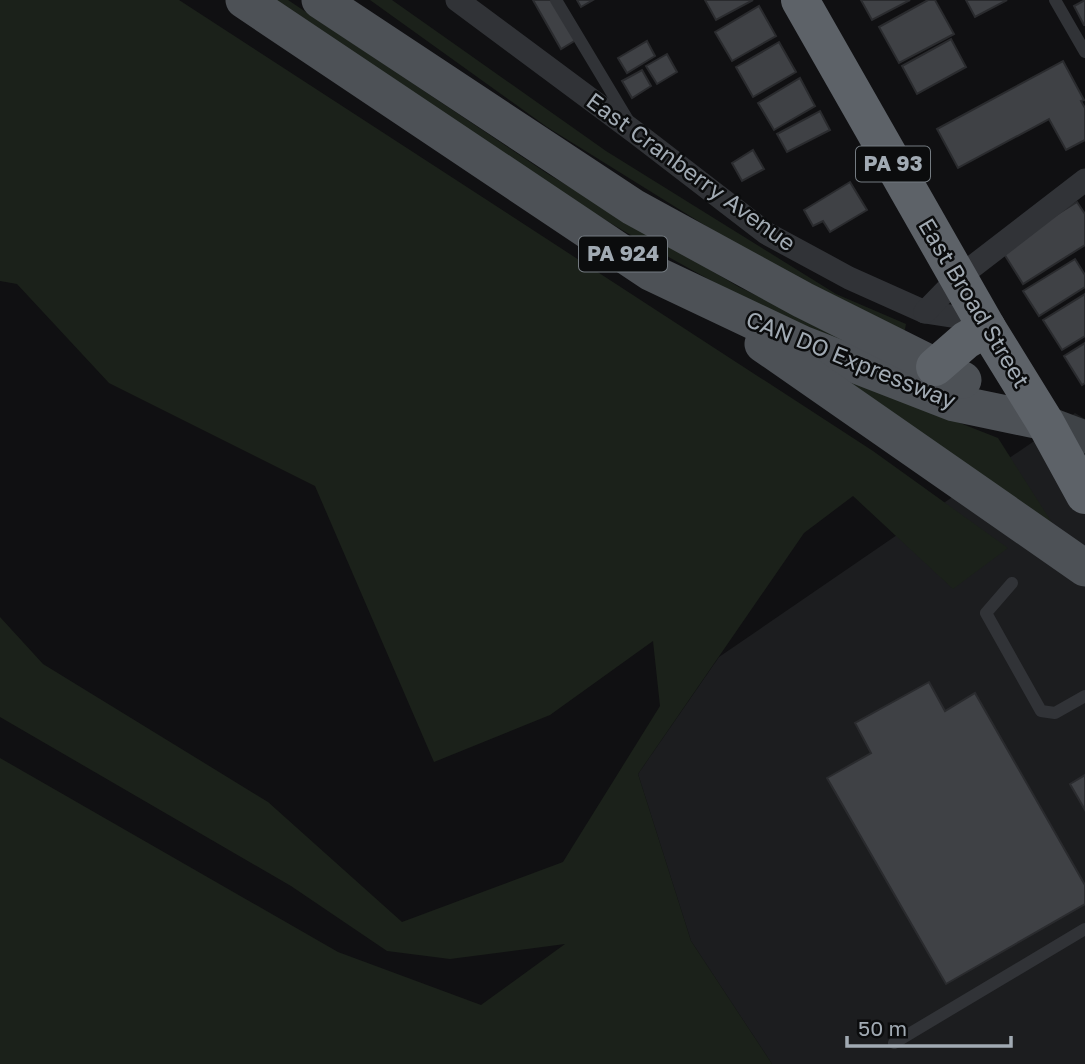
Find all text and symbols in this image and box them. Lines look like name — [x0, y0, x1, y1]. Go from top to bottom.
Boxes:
street label: East Cranberry Avenue — [582, 86, 802, 256]
road number: PA 93 — [856, 146, 930, 182]
street label: East Broad Street — [913, 213, 1037, 392]
road number: PA 924 — [579, 236, 667, 272]
street label: CAN DO Expressway — [742, 304, 960, 414]
scale bar — [847, 1004, 1012, 1048]
text: 50 m — [858, 1015, 907, 1041]

